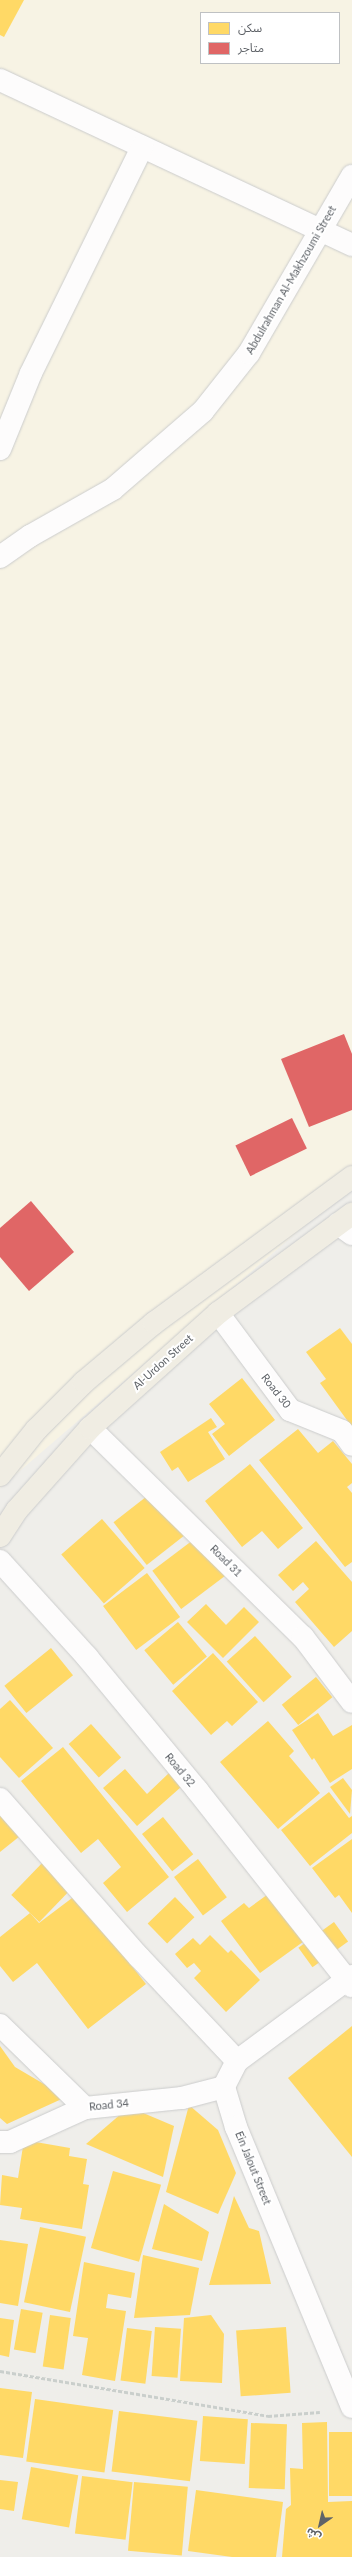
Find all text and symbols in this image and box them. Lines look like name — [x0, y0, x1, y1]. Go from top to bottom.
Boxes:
legend — [200, 12, 340, 64]
text: سكن — [238, 20, 262, 35]
text: متاجر — [238, 40, 264, 55]
street label: Abdulrahman Al-Makhzoumi Street — [243, 203, 339, 357]
street label: Al-Urdon Street — [130, 1332, 196, 1392]
street label: Road 30 — [258, 1371, 294, 1411]
street label: Road 31 — [207, 1542, 245, 1580]
street label: Road 32 — [162, 1750, 198, 1790]
street label: Road 34 — [88, 2096, 130, 2114]
street label: Ein Jalout Street — [232, 2129, 274, 2207]
north arrow — [300, 2505, 340, 2545]
text: ش — [303, 2526, 323, 2545]

